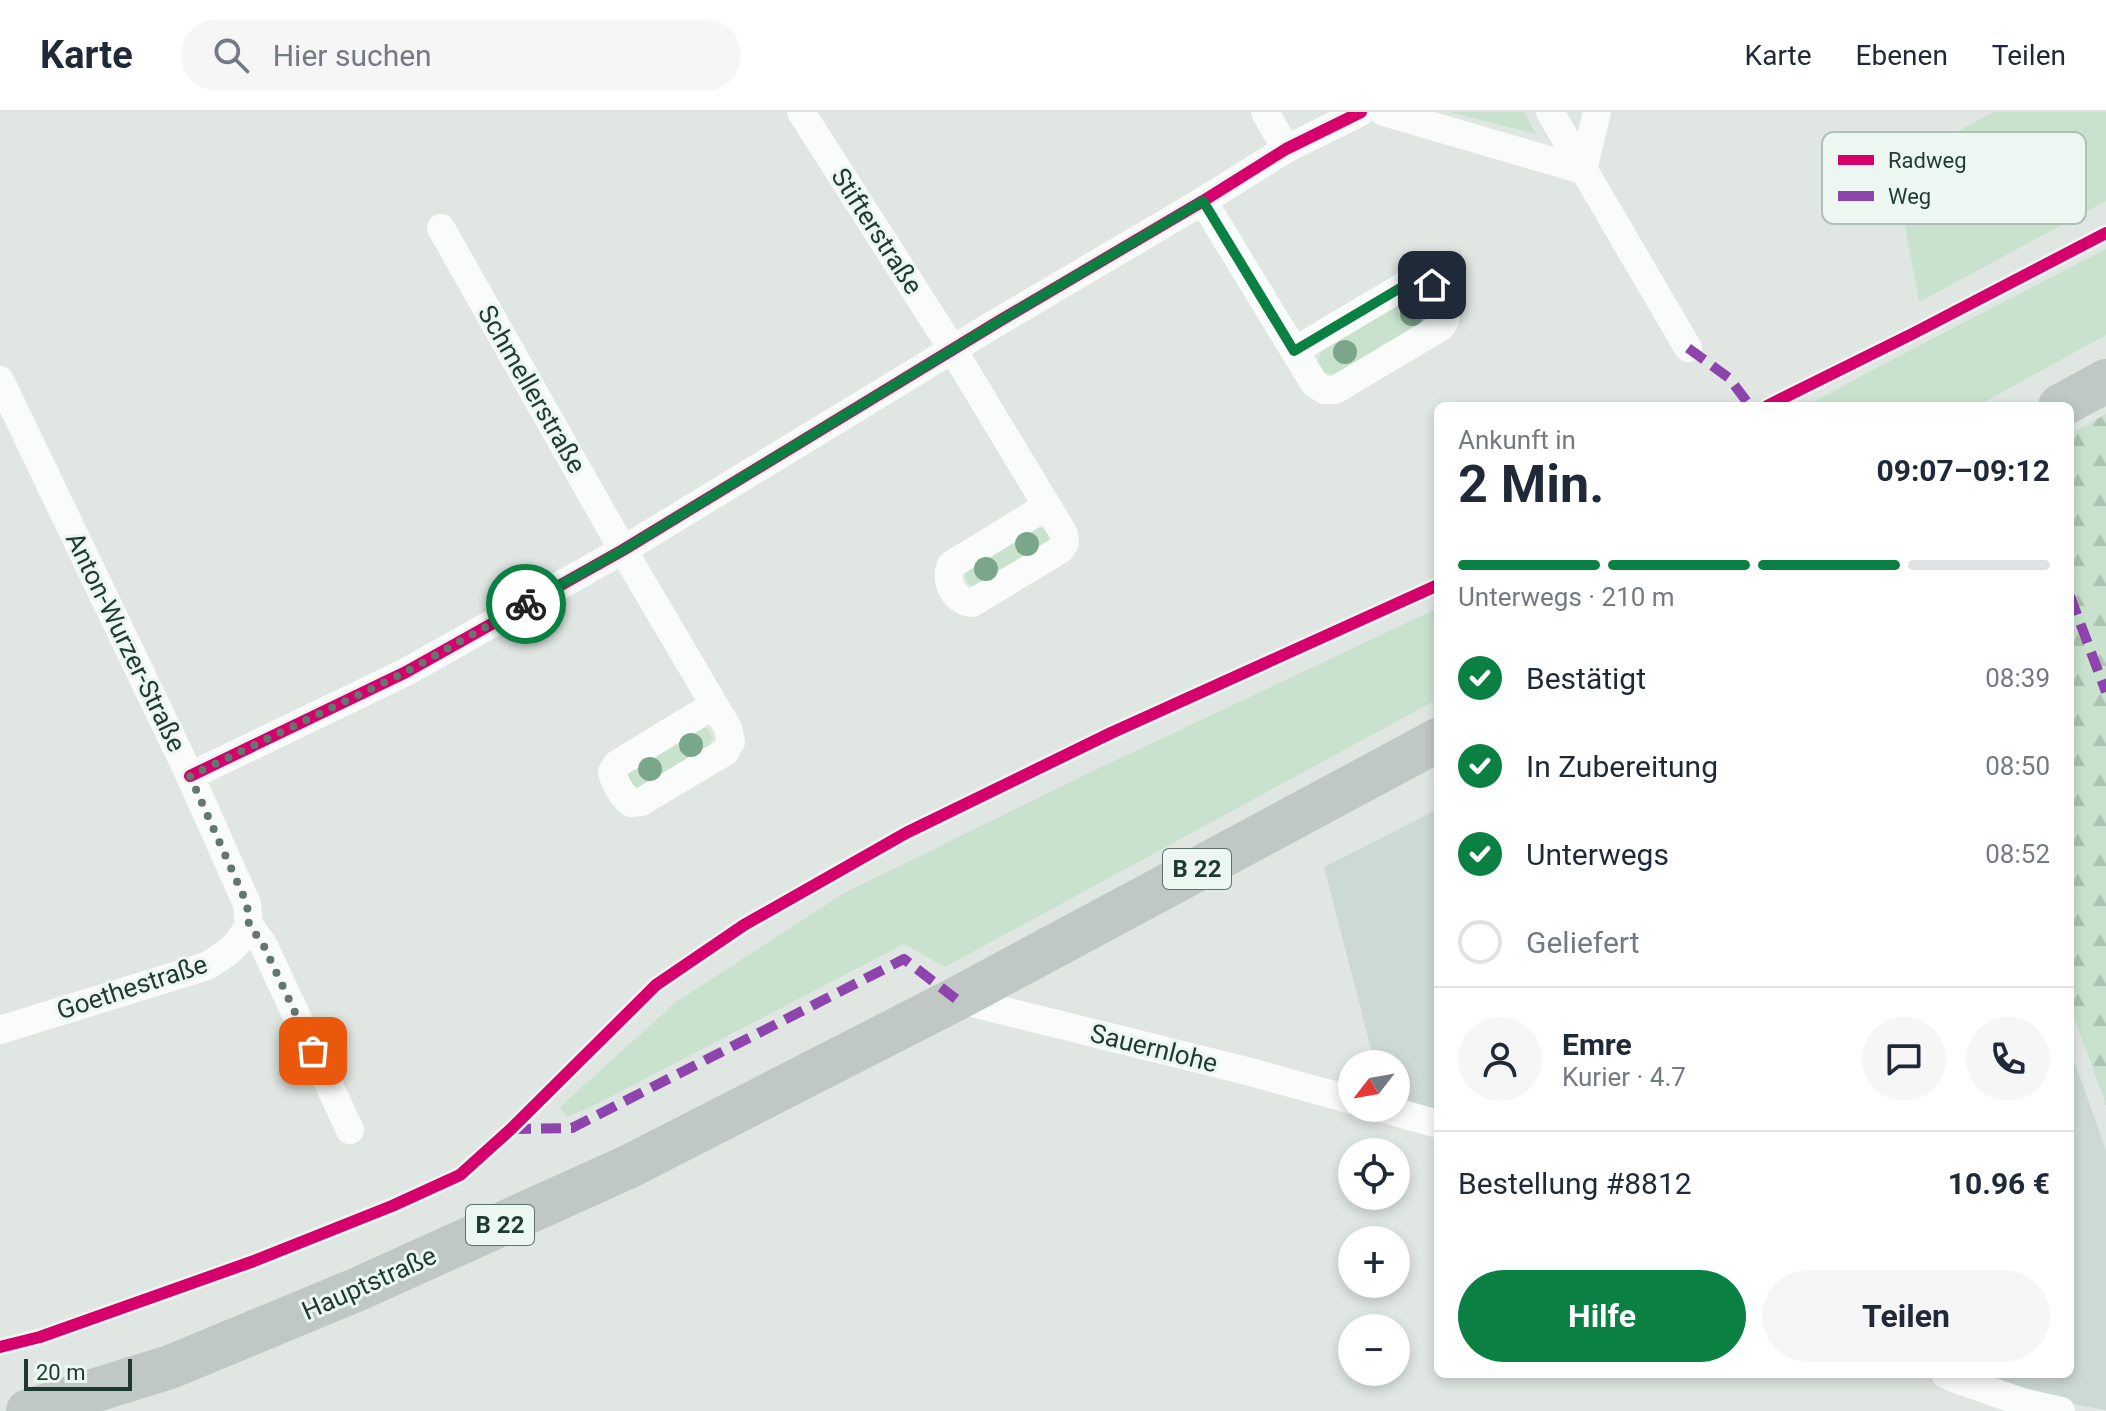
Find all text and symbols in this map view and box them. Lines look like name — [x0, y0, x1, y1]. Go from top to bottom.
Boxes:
search box — [181, 19, 741, 91]
text: Karte — [40, 33, 133, 77]
icon: search — [209, 33, 253, 77]
text: Hier suchen — [273, 38, 432, 73]
text: Karte — [1745, 39, 1812, 72]
text: Ebenen — [1856, 39, 1948, 72]
text: Teilen — [1992, 39, 2066, 72]
legend — [1822, 132, 2086, 224]
text: Radweg — [1888, 148, 1966, 173]
street label: Stifterstraße — [825, 162, 929, 300]
text: Weg — [1888, 184, 1931, 209]
pin — [1398, 251, 1466, 319]
icon: home — [1410, 263, 1454, 307]
street label: Schmellerstraße — [472, 300, 592, 478]
text: Ankunft in — [1458, 425, 1576, 455]
text: 09:07–09:12 — [1876, 453, 2050, 488]
text: 2 Min. — [1458, 454, 1604, 515]
street label: Anton-Wurzer-Straße — [60, 528, 192, 756]
courier — [486, 564, 566, 644]
icon: bike — [504, 582, 548, 626]
text: Unterwegs · 210 m — [1458, 582, 1675, 612]
icon: check — [1458, 656, 1502, 700]
text: Bestätigt — [1526, 661, 1646, 696]
text: 08:39 — [1985, 663, 2050, 693]
icon: check — [1458, 744, 1502, 788]
text: In Zubereitung — [1526, 749, 1718, 784]
text: 08:50 — [1985, 751, 2050, 781]
icon: check — [1458, 832, 1502, 876]
text: Unterwegs — [1526, 837, 1669, 872]
text: 08:52 — [1985, 839, 2050, 869]
road number: B 22 — [1163, 849, 1231, 889]
text: Geliefert — [1526, 925, 1640, 960]
street label: Goethestraße — [53, 949, 211, 1025]
pin — [279, 1017, 347, 1085]
button: person — [1458, 1017, 1542, 1101]
button: chat — [1862, 1017, 1946, 1101]
button: phone — [1966, 1017, 2050, 1101]
street label: Sauernlohe — [1087, 1018, 1221, 1078]
text: Emre — [1562, 1027, 1632, 1062]
icon: bag — [291, 1029, 335, 1073]
north arrow — [1338, 1050, 1410, 1122]
map controls — [1338, 1050, 1410, 1386]
text: Kurier · 4.7 — [1562, 1062, 1686, 1092]
button: locate — [1338, 1138, 1410, 1210]
text: Bestellung #8812 — [1458, 1166, 1692, 1201]
text: 10.96 € — [1948, 1166, 2050, 1201]
road number: B 22 — [466, 1205, 534, 1245]
button: + — [1338, 1226, 1410, 1298]
street label: Hauptstraße — [297, 1240, 441, 1326]
button: Hilfe — [1458, 1270, 1746, 1362]
button: Teilen — [1762, 1270, 2050, 1362]
button: − — [1338, 1314, 1410, 1386]
scale bar — [24, 1355, 132, 1391]
text: 20 m — [36, 1360, 85, 1385]

